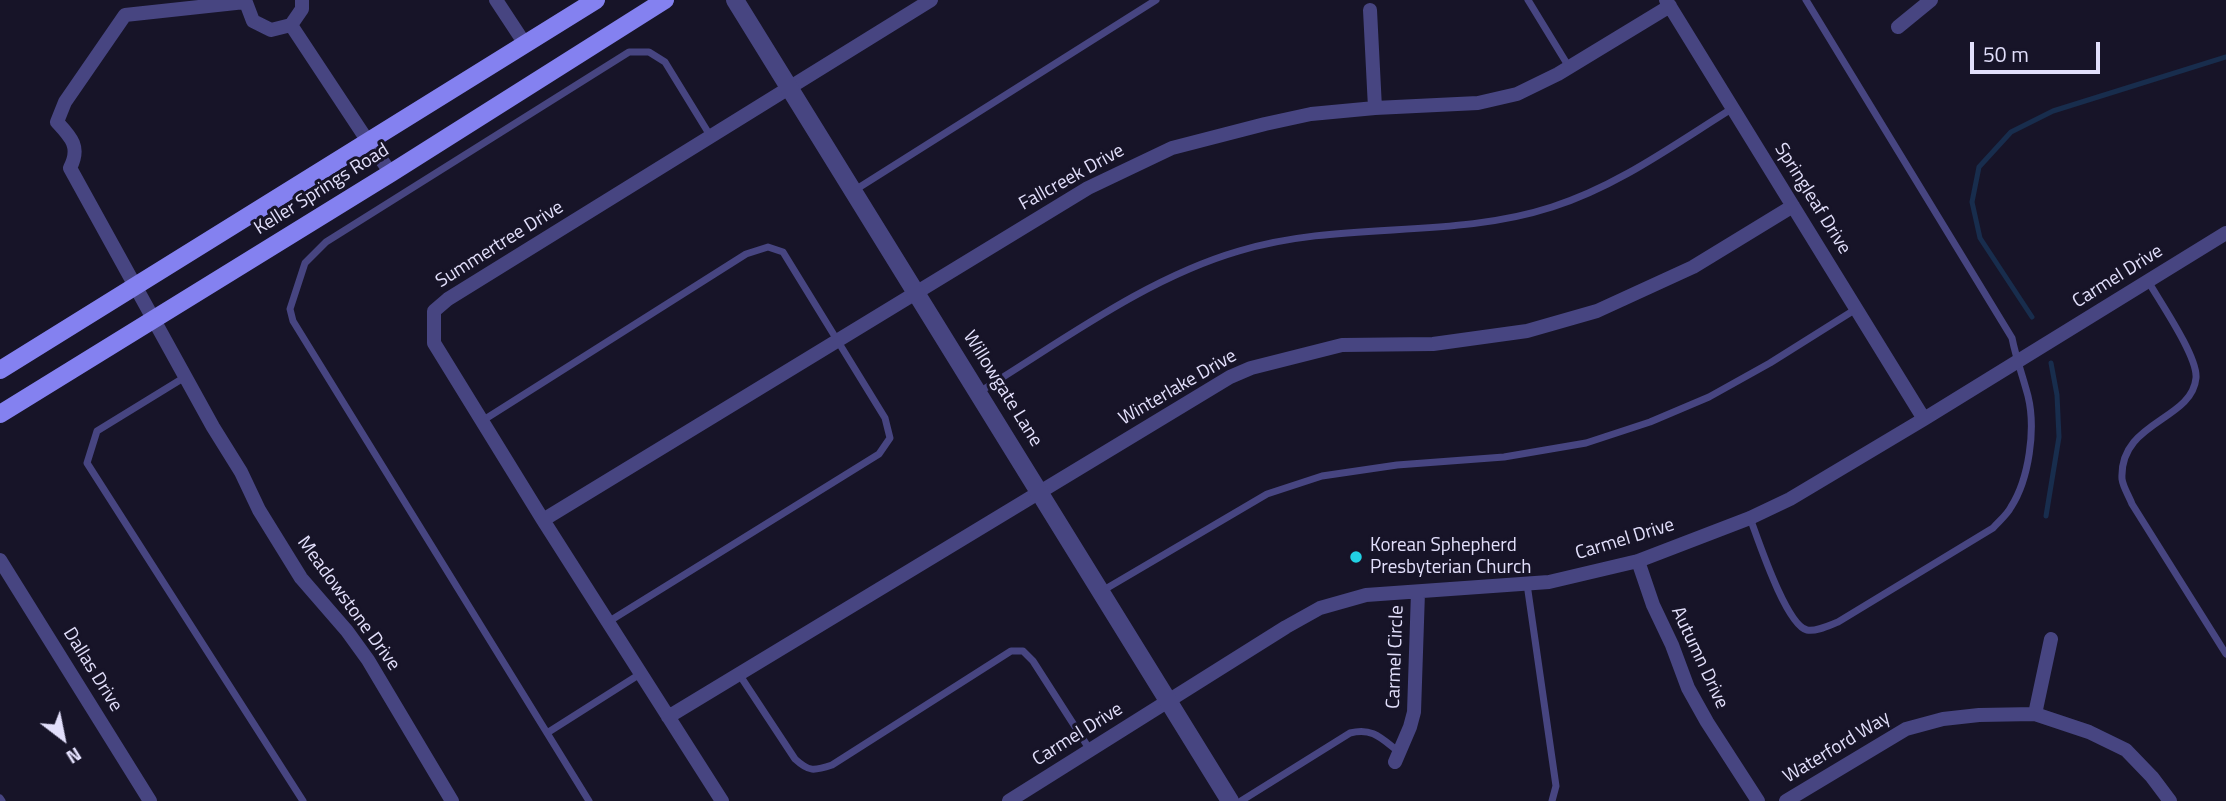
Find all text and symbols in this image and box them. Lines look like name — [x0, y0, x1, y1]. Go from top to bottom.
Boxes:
scale bar — [1974, 28, 2104, 72]
text: 50 m — [1983, 38, 2029, 70]
street label: Keller Springs Road — [250, 139, 394, 241]
street label: Springleaf Drive — [1769, 139, 1855, 259]
street label: Fallcreek Drive — [1016, 140, 1128, 216]
street label: Summertree Drive — [432, 197, 568, 293]
street label: Carmel Drive — [2069, 240, 2167, 314]
street label: Willowgate Lane — [957, 327, 1047, 451]
street label: Winterlake Drive — [1115, 345, 1241, 431]
street label: Carmel Drive — [1573, 514, 1677, 566]
street label: Meadowstone Drive — [292, 532, 404, 676]
place label: Korean Sphepherd Presbyterian Church — [1370, 535, 1531, 579]
marker: Korean Sphepherd Presbyterian Church — [1348, 549, 1364, 565]
street label: Autumn Drive — [1665, 603, 1733, 713]
street label: Carmel Circle — [1383, 605, 1409, 709]
street label: Dallas Drive — [57, 624, 127, 716]
street label: Carmel Drive — [1029, 698, 1127, 772]
north arrow — [28, 703, 98, 773]
street label: Waterford Way — [1779, 707, 1895, 789]
text: N — [61, 740, 88, 772]

